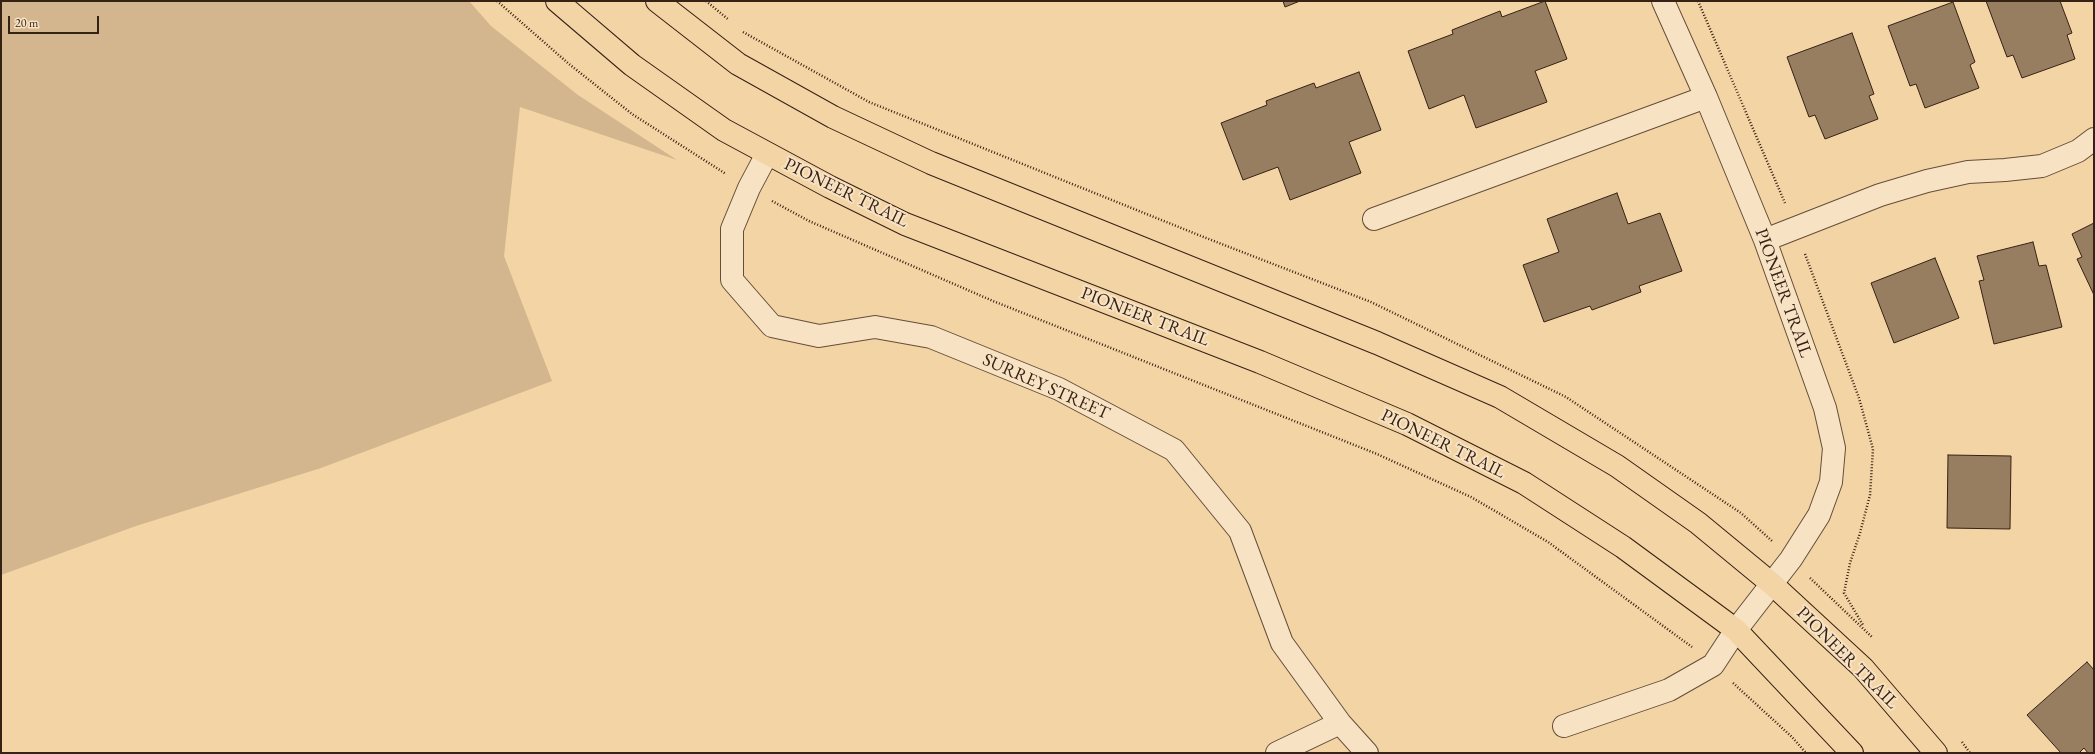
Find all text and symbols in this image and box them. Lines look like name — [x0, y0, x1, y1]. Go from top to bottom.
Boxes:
scale bar — [10, 8, 101, 34]
text: 20 m — [15, 15, 38, 31]
street label: PIONEER TRAIL — [780, 154, 912, 232]
street label: PIONEER TRAIL — [1750, 226, 1816, 360]
street label: PIONEER TRAIL — [1078, 283, 1212, 351]
street label: SURREY STREET — [979, 349, 1113, 425]
street label: PIONEER TRAIL — [1377, 405, 1509, 483]
street label: PIONEER TRAIL — [1791, 602, 1903, 714]

